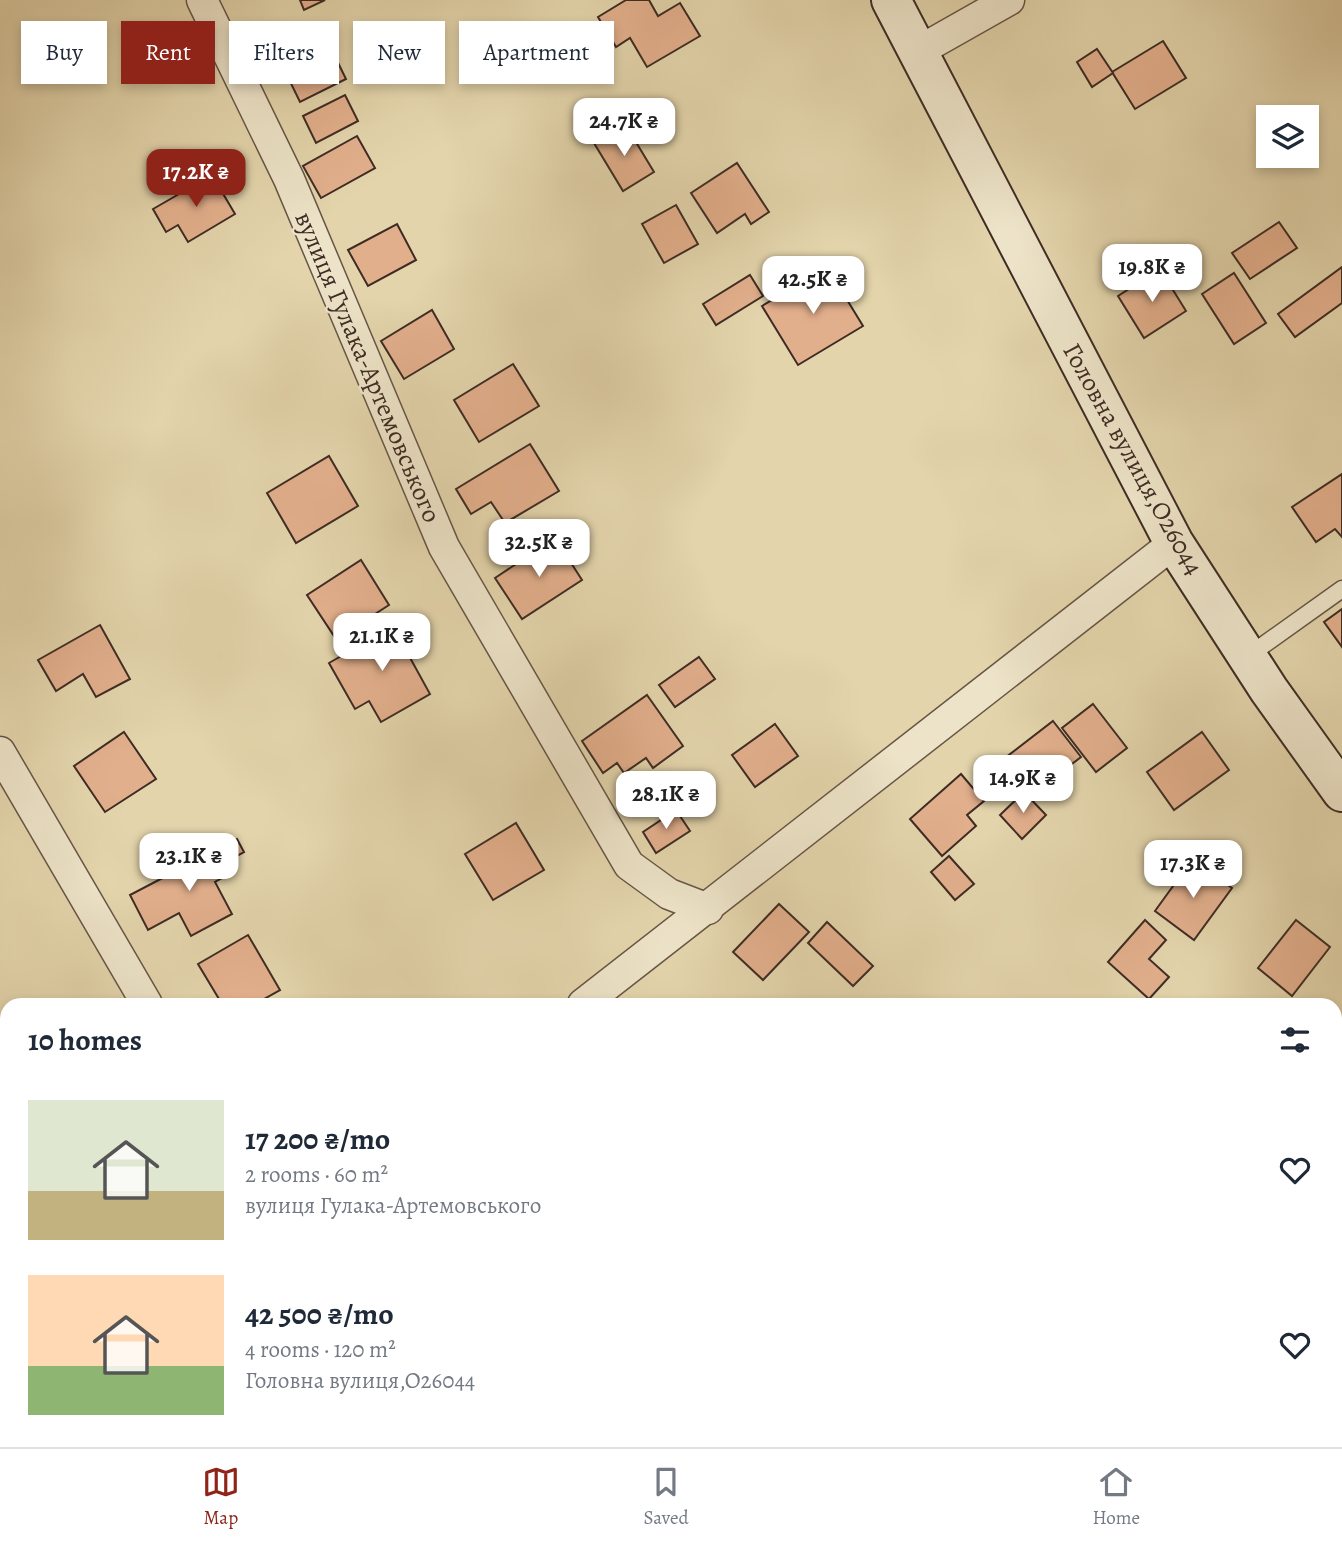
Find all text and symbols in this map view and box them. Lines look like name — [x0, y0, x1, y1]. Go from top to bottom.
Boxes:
chip: Buy — [21, 21, 107, 84]
chip: Rent — [121, 21, 215, 84]
chip: Filters — [229, 21, 339, 84]
chip: New — [353, 21, 445, 84]
chip: Apartment — [459, 21, 614, 84]
pin: 24.7K ₴ — [559, 99, 689, 158]
text: 24.7K ₴ — [589, 105, 659, 136]
map controls — [1256, 105, 1319, 168]
button: layers — [1256, 105, 1319, 168]
pin: 17.2K ₴ — [131, 150, 261, 209]
text: 17.2K ₴ — [163, 156, 229, 187]
street label: вулиця Гулака-Артемовського — [286, 206, 450, 528]
pin: 19.8K ₴ — [1087, 244, 1217, 304]
text: 19.8K ₴ — [1118, 251, 1186, 282]
pin: 42.5K ₴ — [748, 256, 878, 316]
text: 42.5K ₴ — [778, 263, 848, 294]
street label: Головна вулиця,О26044 — [1055, 337, 1212, 581]
pin: 32.5K ₴ — [474, 520, 604, 579]
text: 32.5K ₴ — [505, 526, 573, 557]
pin: 21.1K ₴ — [317, 614, 447, 673]
text: 21.1K ₴ — [349, 620, 415, 651]
pin: 14.9K ₴ — [958, 756, 1088, 815]
text: 14.9K ₴ — [989, 762, 1057, 793]
pin: 28.1K ₴ — [601, 772, 731, 831]
text: 28.1K ₴ — [632, 778, 700, 809]
pin: 23.1K ₴ — [124, 834, 254, 893]
text: 23.1K ₴ — [155, 840, 223, 871]
pin: 17.3K ₴ — [1128, 841, 1258, 900]
text: 17.3K ₴ — [1160, 847, 1226, 878]
text: 10 homes — [28, 1020, 142, 1060]
icon: filters — [1276, 1021, 1314, 1059]
text: 17 200 ₴/mo — [245, 1119, 390, 1159]
icon: home — [84, 1128, 168, 1212]
icon: heart — [1276, 1151, 1314, 1189]
text: 2 rooms · 60 m² — [245, 1159, 388, 1190]
text: вулиця Гулака-Артемовського — [245, 1190, 541, 1221]
text: 42 500 ₴/mo — [245, 1294, 394, 1334]
icon: home — [84, 1303, 168, 1387]
icon: heart — [1276, 1326, 1314, 1364]
text: 4 rooms · 120 m² — [245, 1334, 396, 1365]
text: Головна вулиця,О26044 — [245, 1365, 475, 1396]
tab: Map — [202, 1463, 240, 1531]
tab: Saved — [644, 1463, 689, 1531]
tab: Home — [1092, 1463, 1140, 1531]

